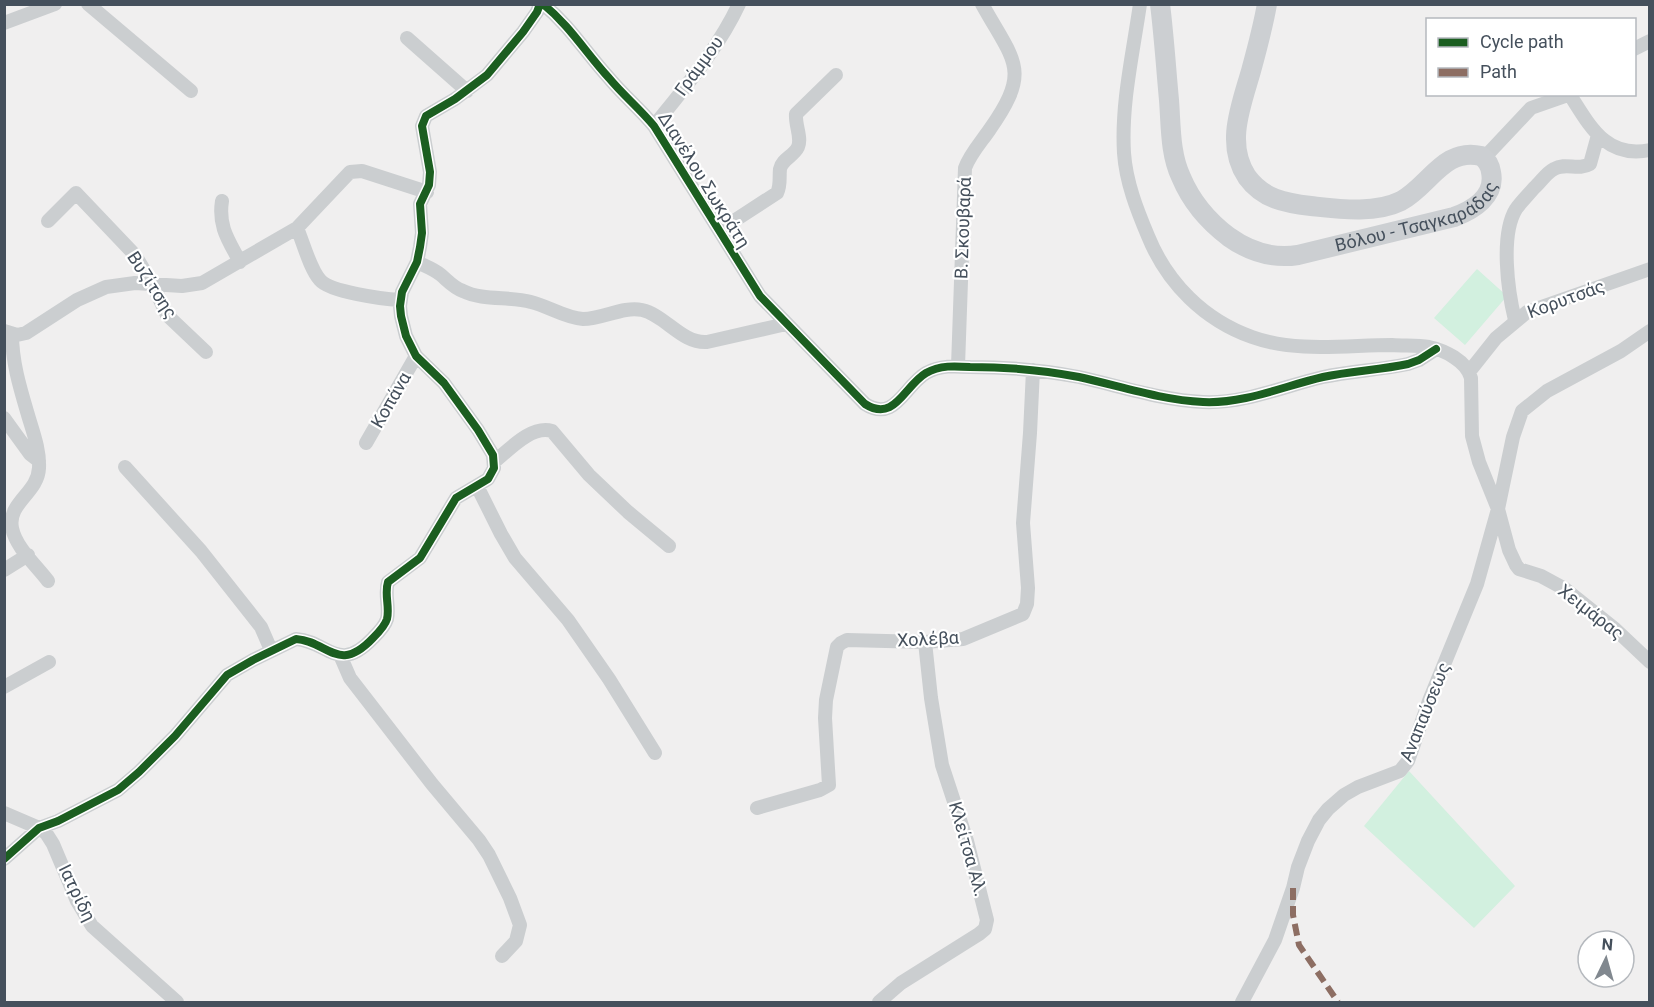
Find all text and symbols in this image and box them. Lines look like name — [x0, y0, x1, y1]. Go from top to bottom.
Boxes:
legend — [1426, 18, 1636, 96]
text: Cycle path — [1480, 31, 1564, 52]
street label: Γράμμου — [670, 32, 727, 100]
text: Path — [1480, 61, 1517, 82]
street label: Διανέλου Σωκράτη — [654, 108, 755, 252]
street label: Β. Σκουβαρά — [950, 176, 975, 279]
street label: Βόλου - Τσαγκαράδας — [1333, 179, 1501, 256]
street label: Βυζίτσης — [123, 247, 182, 322]
street label: Κορυτσάς — [1524, 275, 1607, 322]
street label: Κοπάνα — [366, 367, 415, 431]
street label: Χειμάρας — [1554, 580, 1628, 644]
street label: Χολέβα — [897, 626, 960, 651]
street label: Αναπαύσεως — [1395, 659, 1454, 765]
street label: Κλείτσα Αλ. — [945, 799, 992, 899]
street label: Ιατρίδη — [55, 861, 100, 925]
north arrow — [1576, 929, 1636, 989]
text: N — [1601, 935, 1614, 955]

